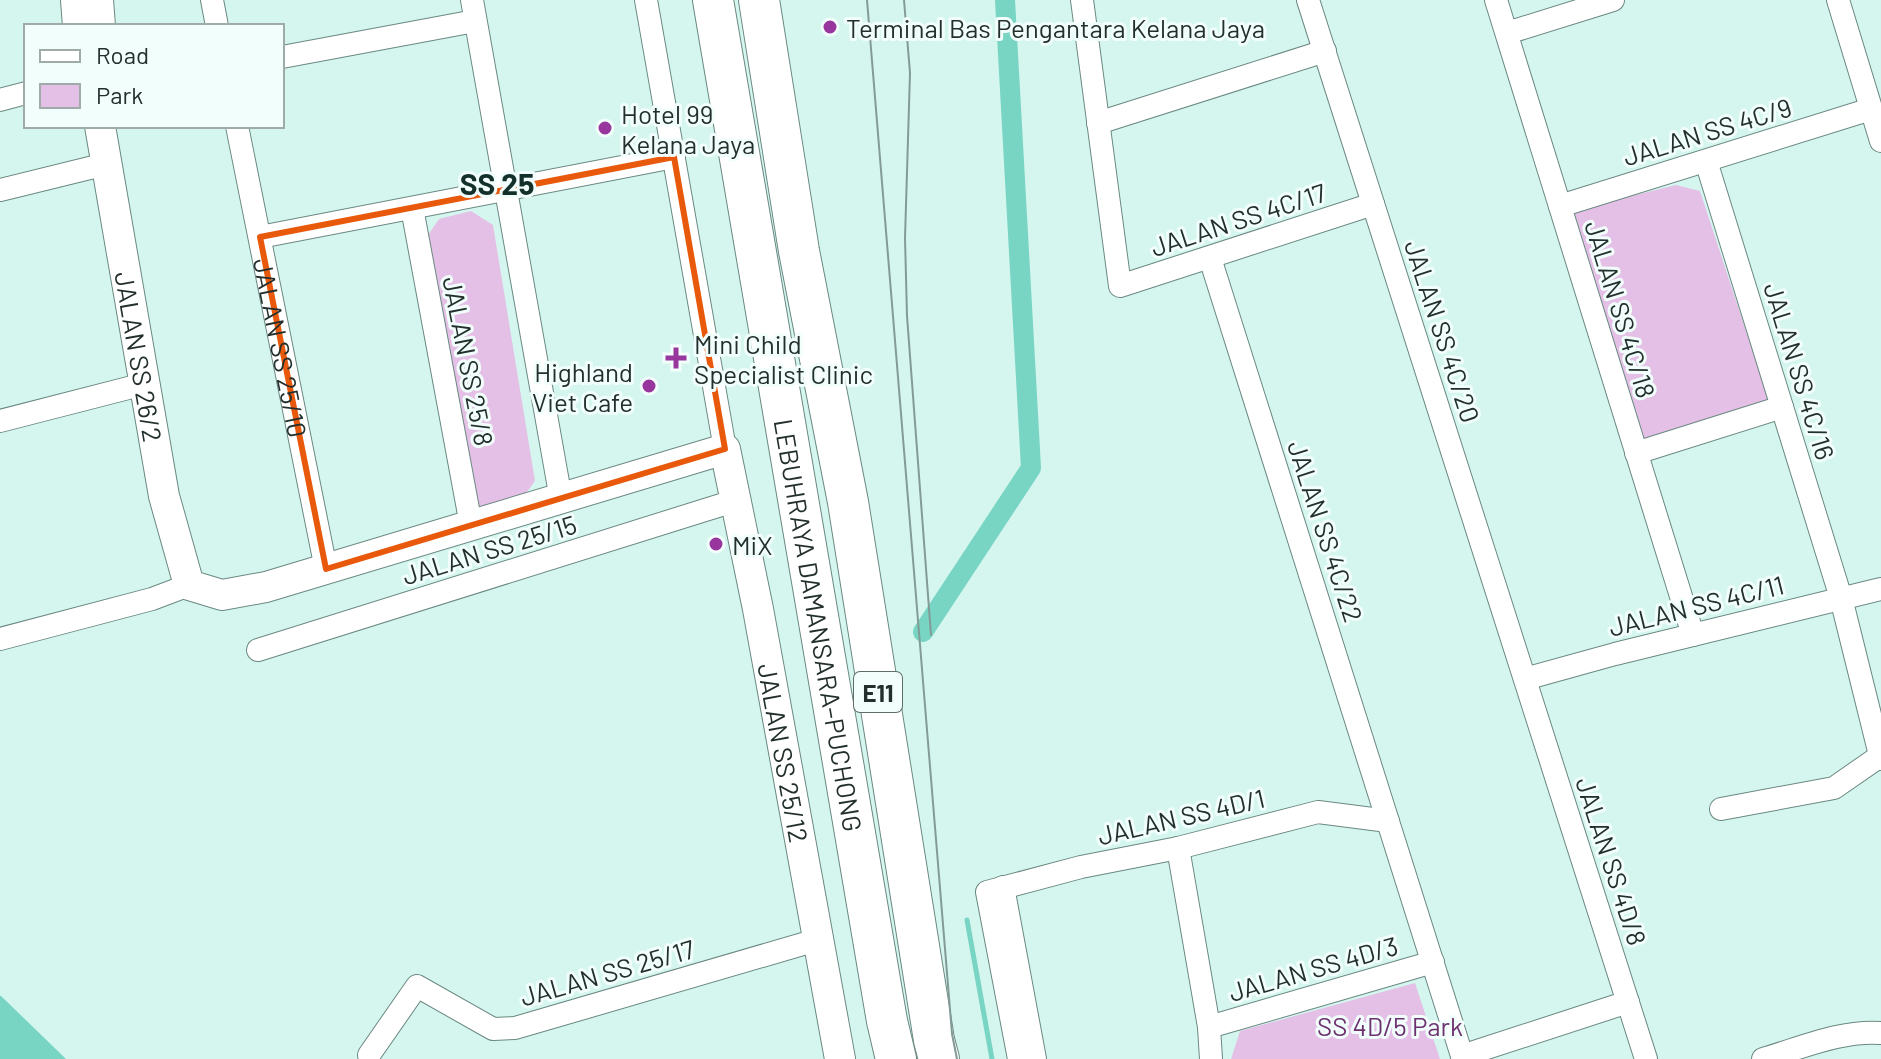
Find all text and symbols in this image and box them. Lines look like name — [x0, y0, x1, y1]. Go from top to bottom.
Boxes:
place label: Terminal Bas Pengantara Kelana Jaya — [846, 12, 1265, 43]
marker: Terminal Bas Pengantara Kelana Jaya — [821, 18, 839, 36]
legend — [24, 24, 284, 128]
text: Road — [96, 40, 149, 69]
text: Park — [96, 80, 143, 109]
street label: JALAN SS 4C/9 — [1619, 91, 1795, 171]
place label: Hotel 99 Kelana Jaya — [621, 98, 755, 159]
marker: Hotel 99 Kelana Jaya — [596, 119, 614, 137]
district label: SS 25 — [460, 165, 534, 201]
street label: JALAN SS 4C/17 — [1146, 176, 1330, 262]
street label: JALAN SS 4C/18 — [1579, 217, 1663, 401]
street label: JALAN SS 4C/20 — [1399, 236, 1487, 426]
street label: JALAN SS 25/10 — [248, 255, 315, 440]
street label: JALAN SS 26/2 — [110, 269, 170, 444]
street label: JALAN SS 25/8 — [437, 274, 501, 448]
street label: JALAN SS 4C/16 — [1758, 279, 1842, 463]
place label: Mini Child Specialist Clinic — [694, 328, 873, 389]
marker: Mini Child Specialist Clinic — [665, 347, 687, 369]
place label: Highland Viet Cafe — [532, 356, 633, 417]
marker: Highland Viet Cafe — [640, 377, 658, 395]
street label: LEBUHRAYA DAMANSARA–PUCHONG — [769, 416, 870, 834]
street label: JALAN SS 4C/22 — [1282, 436, 1370, 626]
street label: JALAN SS 25/15 — [398, 508, 580, 590]
place label: MiX — [732, 529, 773, 560]
marker: MiX — [707, 535, 725, 553]
street label: JALAN SS 4C/11 — [1605, 568, 1787, 642]
street label: JALAN SS 25/12 — [753, 661, 816, 845]
road number: E11 — [854, 672, 902, 712]
street label: JALAN SS 4D/8 — [1570, 773, 1654, 949]
street label: JALAN SS 4D/1 — [1094, 782, 1268, 850]
street label: JALAN SS 4D/3 — [1225, 929, 1401, 1007]
street label: JALAN SS 25/17 — [516, 932, 698, 1012]
park label: SS 4D/5 Park — [1317, 1010, 1463, 1041]

